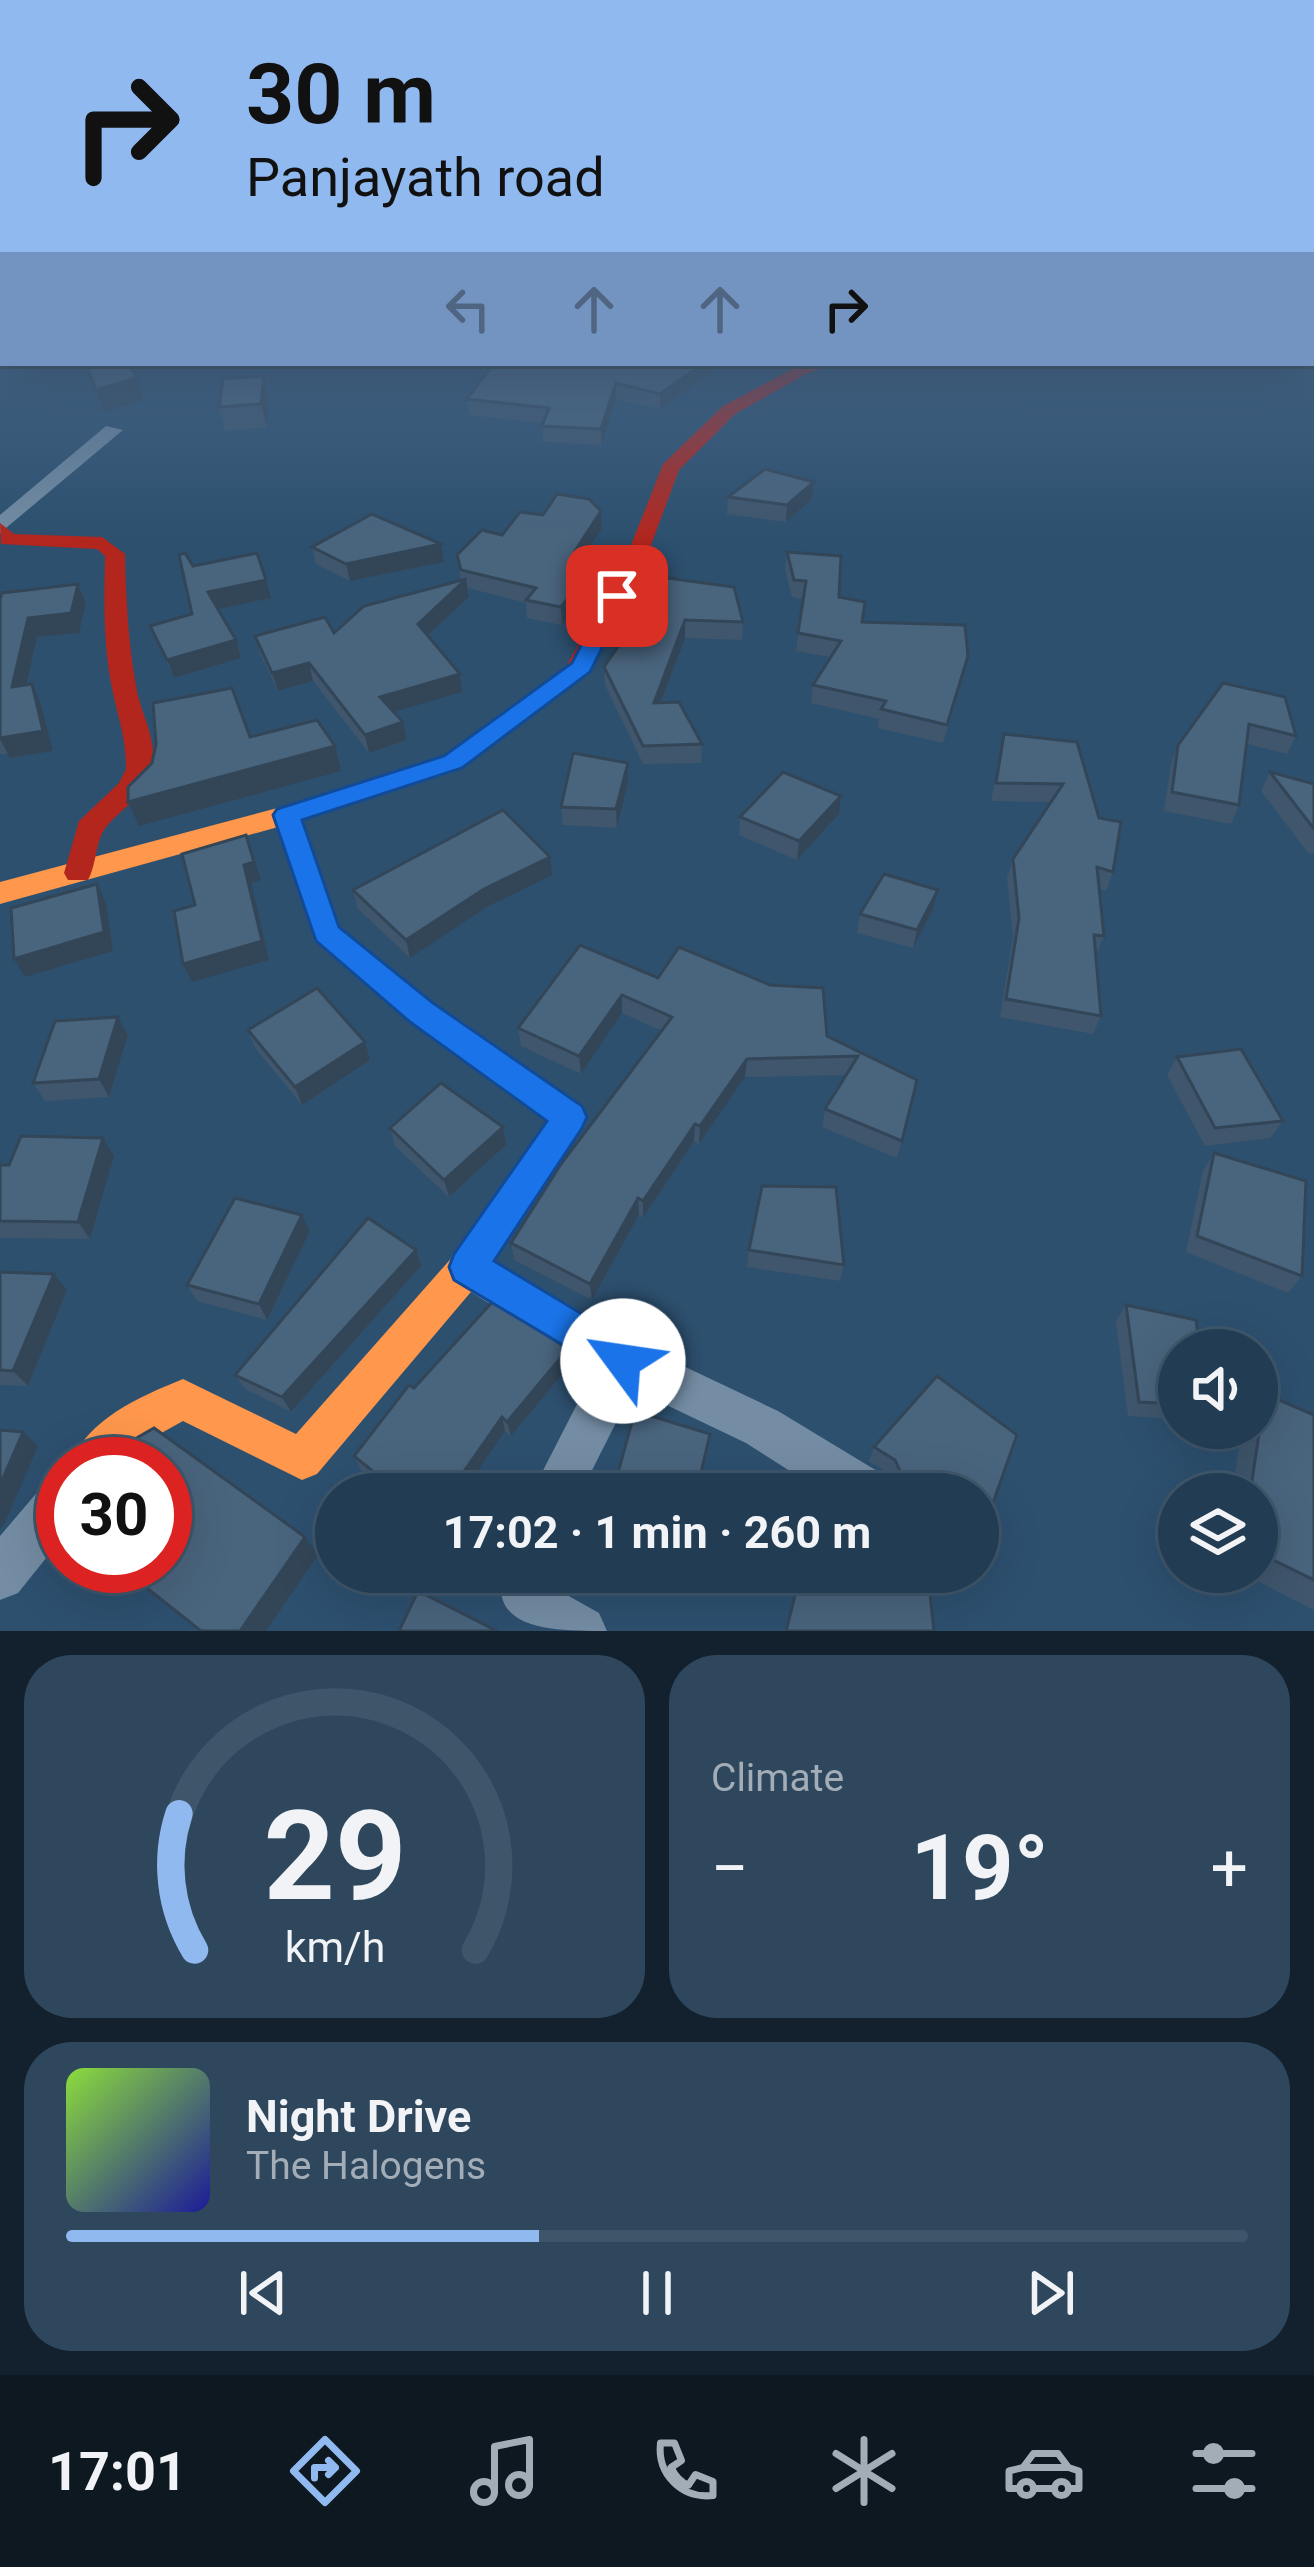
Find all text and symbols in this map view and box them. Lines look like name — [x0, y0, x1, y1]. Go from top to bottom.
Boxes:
text: 30 m — [246, 45, 436, 144]
icon: right — [48, 48, 204, 204]
text: Panjayath road — [246, 146, 605, 209]
icon: left — [435, 276, 501, 342]
icon: ahead — [561, 276, 627, 342]
icon: ahead — [687, 276, 753, 342]
icon: right — [813, 276, 879, 342]
pin — [566, 545, 668, 647]
icon: arrive — [584, 563, 650, 629]
position arrow — [560, 1298, 686, 1424]
map controls — [1158, 1329, 1278, 1593]
button: sound — [1158, 1329, 1278, 1449]
speed limit sign: 30 — [36, 1437, 192, 1593]
button: layers — [1158, 1473, 1278, 1593]
text: 17:02 · 1 min · 260 m — [443, 1506, 871, 1559]
text: Climate — [711, 1755, 844, 1801]
text: 29 — [263, 1783, 406, 1929]
text: 19° — [910, 1816, 1049, 1921]
text: − — [711, 1830, 749, 1907]
text: + — [1211, 1830, 1248, 1907]
text: km/h — [284, 1921, 385, 1971]
text: Night Drive — [246, 2090, 471, 2143]
text: The Halogens — [246, 2143, 486, 2189]
icon: previous — [230, 2260, 296, 2326]
icon: pause — [624, 2260, 690, 2326]
icon: next — [1018, 2260, 1084, 2326]
icon: directions — [283, 2429, 367, 2513]
icon: music — [463, 2429, 547, 2513]
icon: phone — [643, 2429, 727, 2513]
icon: climate — [822, 2429, 906, 2513]
icon: car — [1002, 2429, 1086, 2513]
icon: filters — [1182, 2429, 1266, 2513]
text: 17:01 — [48, 2440, 187, 2503]

